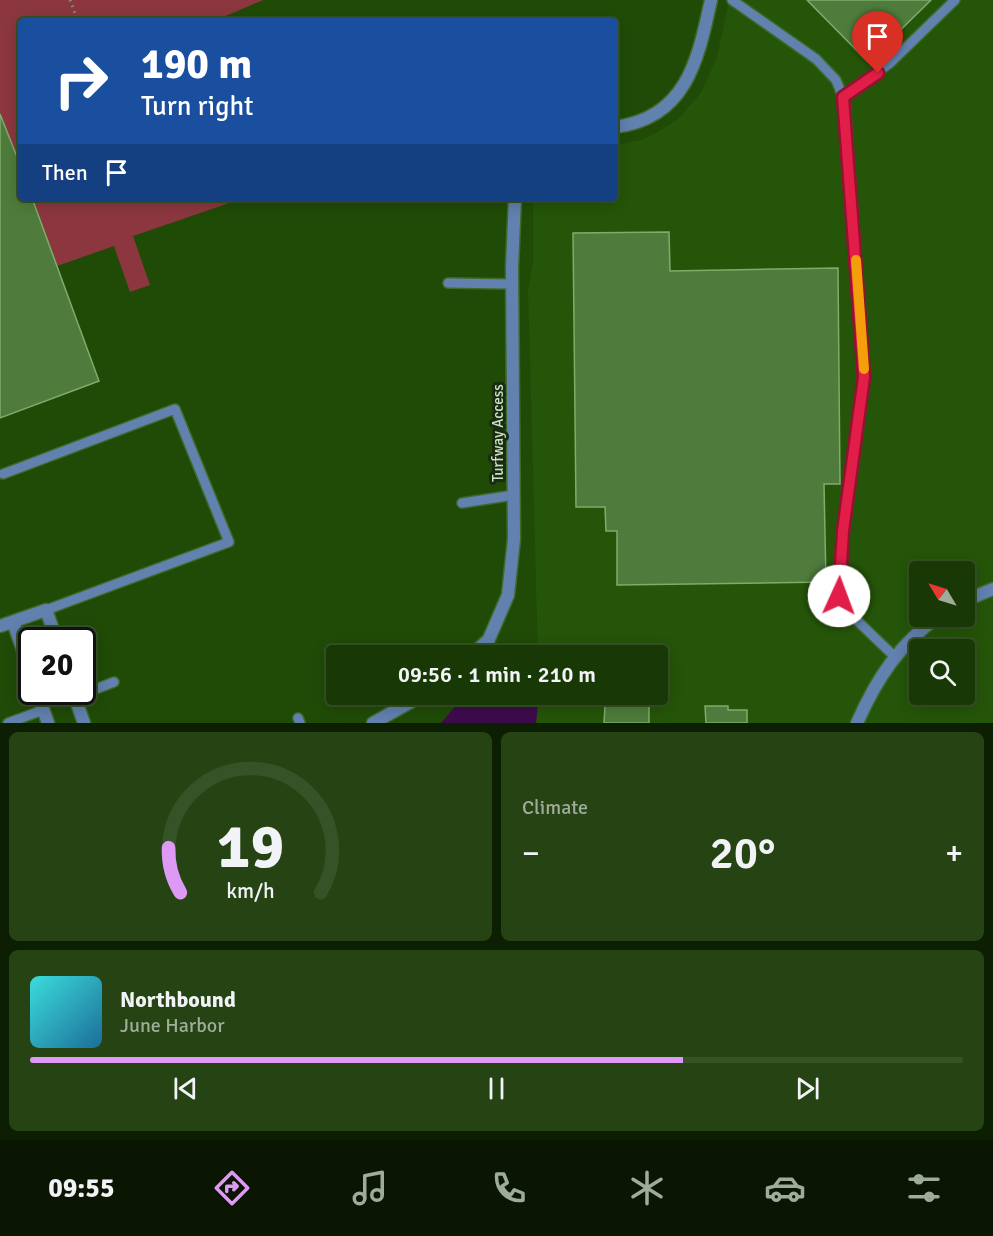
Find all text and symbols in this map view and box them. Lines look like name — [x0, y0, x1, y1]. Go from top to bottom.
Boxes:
pin — [852, 11, 903, 73]
icon: arrive — [861, 20, 894, 53]
text: 190 m — [141, 39, 252, 90]
icon: right — [42, 42, 120, 120]
text: Turn right — [141, 90, 254, 123]
icon: arrive — [100, 156, 133, 189]
text: Then — [42, 159, 88, 186]
street label: Turfway Access — [489, 384, 507, 482]
north arrow — [909, 561, 975, 627]
map controls — [909, 561, 975, 705]
position arrow — [807, 564, 871, 628]
speed limit sign: 20 — [18, 627, 96, 705]
button: search — [909, 639, 975, 705]
text: 09:56 · 1 min · 210 m — [398, 661, 596, 688]
text: Climate — [522, 795, 588, 820]
text: 19 — [217, 808, 284, 885]
text: 20° — [710, 826, 775, 881]
text: − — [522, 833, 540, 874]
text: + — [945, 833, 963, 874]
text: km/h — [226, 879, 275, 905]
text: Northbound — [120, 986, 236, 1013]
text: June Harbor — [120, 1013, 225, 1038]
icon: previous — [169, 1072, 202, 1105]
icon: pause — [480, 1072, 513, 1105]
icon: next — [791, 1072, 824, 1105]
icon: directions — [211, 1167, 253, 1209]
icon: music — [349, 1167, 391, 1209]
icon: phone — [488, 1167, 530, 1209]
icon: climate — [626, 1167, 668, 1209]
icon: car — [764, 1167, 806, 1209]
icon: filters — [903, 1167, 945, 1209]
text: 09:55 — [48, 1172, 114, 1205]

